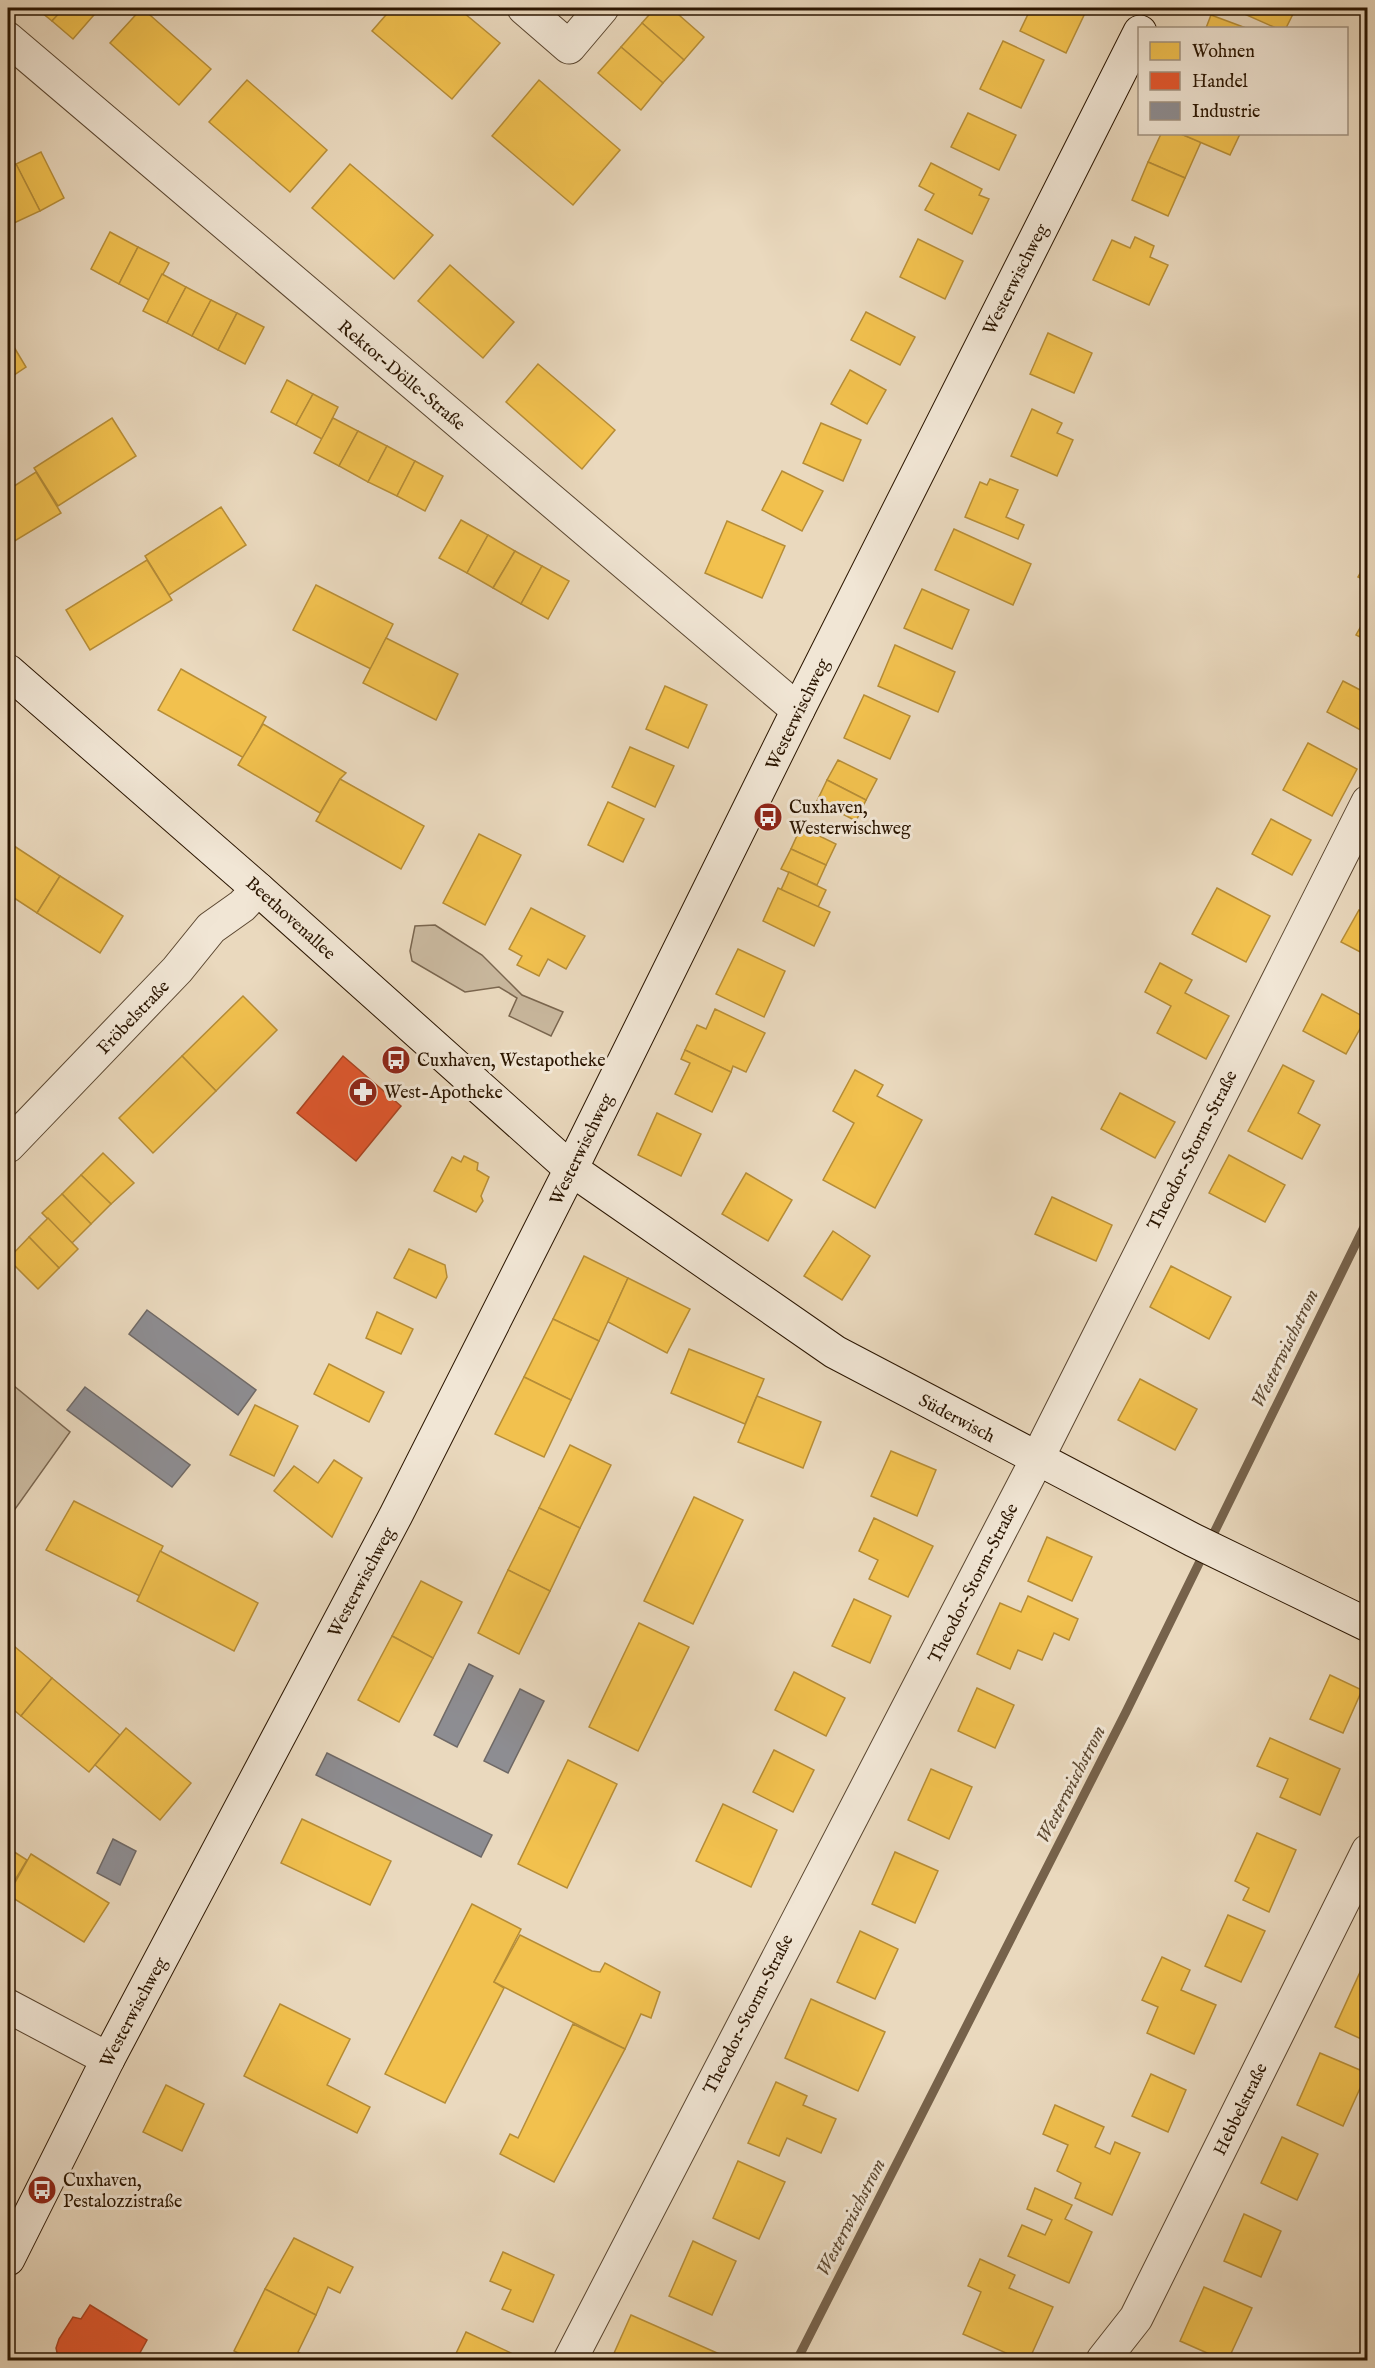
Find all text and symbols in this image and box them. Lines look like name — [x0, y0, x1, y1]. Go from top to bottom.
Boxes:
legend — [1138, 27, 1348, 135]
text: Wohnen — [1192, 41, 1255, 64]
text: Handel — [1192, 71, 1248, 94]
text: Industrie — [1192, 101, 1260, 124]
street label: Westerwischweg — [978, 220, 1054, 339]
street label: Rektor-Dölle-Straße — [332, 316, 470, 436]
street label: Westerwischweg — [761, 655, 835, 774]
place label: Cuxhaven, Westerwischweg — [789, 797, 911, 841]
bus stop icon: Cuxhaven, Westerwischweg — [752, 801, 784, 833]
street label: Beethovenallee — [240, 873, 340, 966]
street label: Fröbelstraße — [93, 976, 175, 1060]
bus stop icon: Cuxhaven, Westapotheke — [380, 1044, 412, 1076]
place label: Cuxhaven, Westapotheke — [417, 1050, 606, 1073]
street label: Theodor-Storm-Straße — [1143, 1067, 1244, 1234]
pharmacy icon: West-Apotheke — [347, 1076, 379, 1108]
place label: West-Apotheke — [384, 1082, 503, 1105]
street label: Westerwischweg — [545, 1090, 619, 1209]
water label: Westerwischstrom — [1246, 1285, 1325, 1412]
street label: Süderwisch — [914, 1390, 999, 1449]
street label: Theodor-Storm-Straße — [924, 1500, 1025, 1667]
street label: Westerwischweg — [324, 1523, 401, 1642]
water label: Westerwischstrom — [1031, 1722, 1112, 1848]
street label: Theodor-Storm-Straße — [699, 1931, 800, 2098]
street label: Westerwischweg — [96, 1953, 173, 2072]
street label: Hebbelstraße — [1209, 2060, 1274, 2160]
water label: Westerwischstrom — [811, 2155, 892, 2281]
place label: Cuxhaven, Pestalozzistraße — [63, 2170, 182, 2214]
bus stop icon: Cuxhaven, Pestalozzistraße — [26, 2174, 58, 2206]

